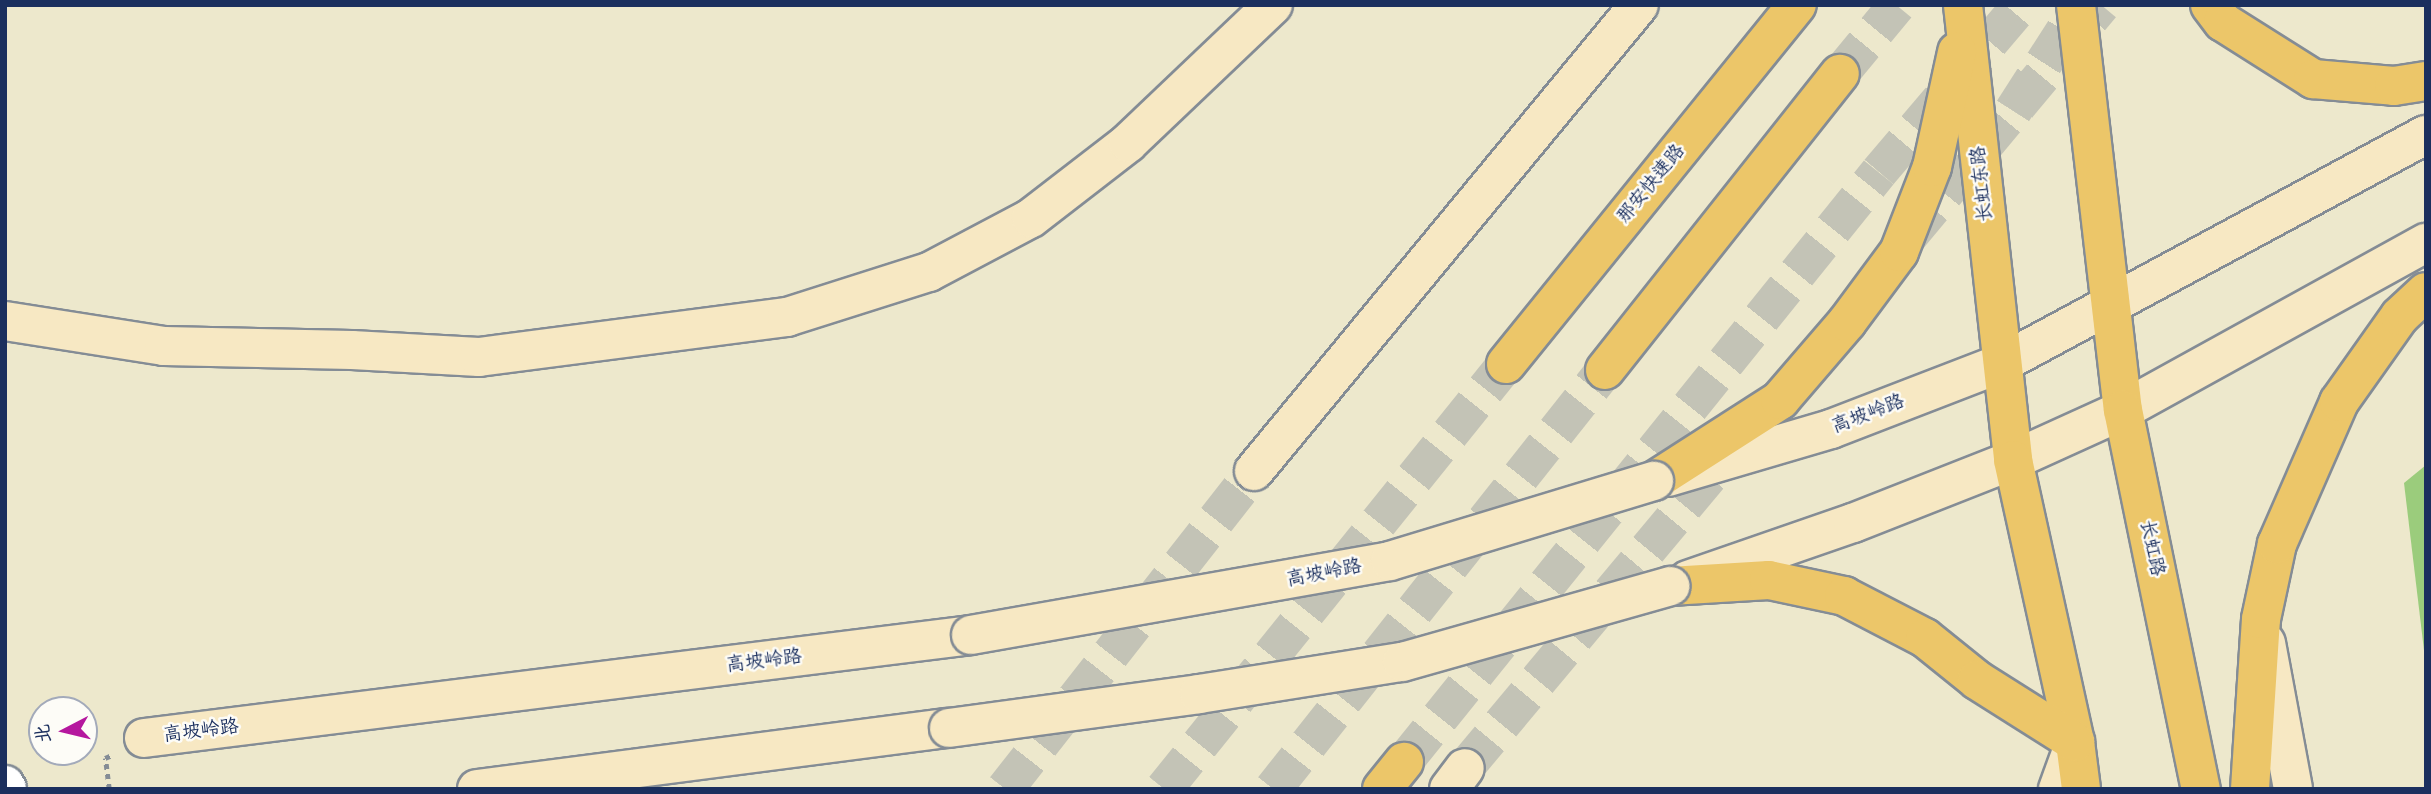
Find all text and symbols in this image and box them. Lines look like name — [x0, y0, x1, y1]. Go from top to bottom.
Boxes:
street label: 那安快速路 — [1612, 140, 1690, 228]
street label: 长虹东路 — [1967, 145, 1997, 223]
street label: 高坡岭路 — [1828, 390, 1908, 438]
street label: 长虹路 — [2135, 518, 2169, 578]
street label: 高坡岭路 — [1285, 555, 1363, 591]
street label: 高坡岭路 — [725, 645, 803, 677]
north arrow — [28, 696, 98, 766]
street label: 高坡岭路 — [162, 715, 240, 747]
text: 北 — [31, 723, 56, 744]

